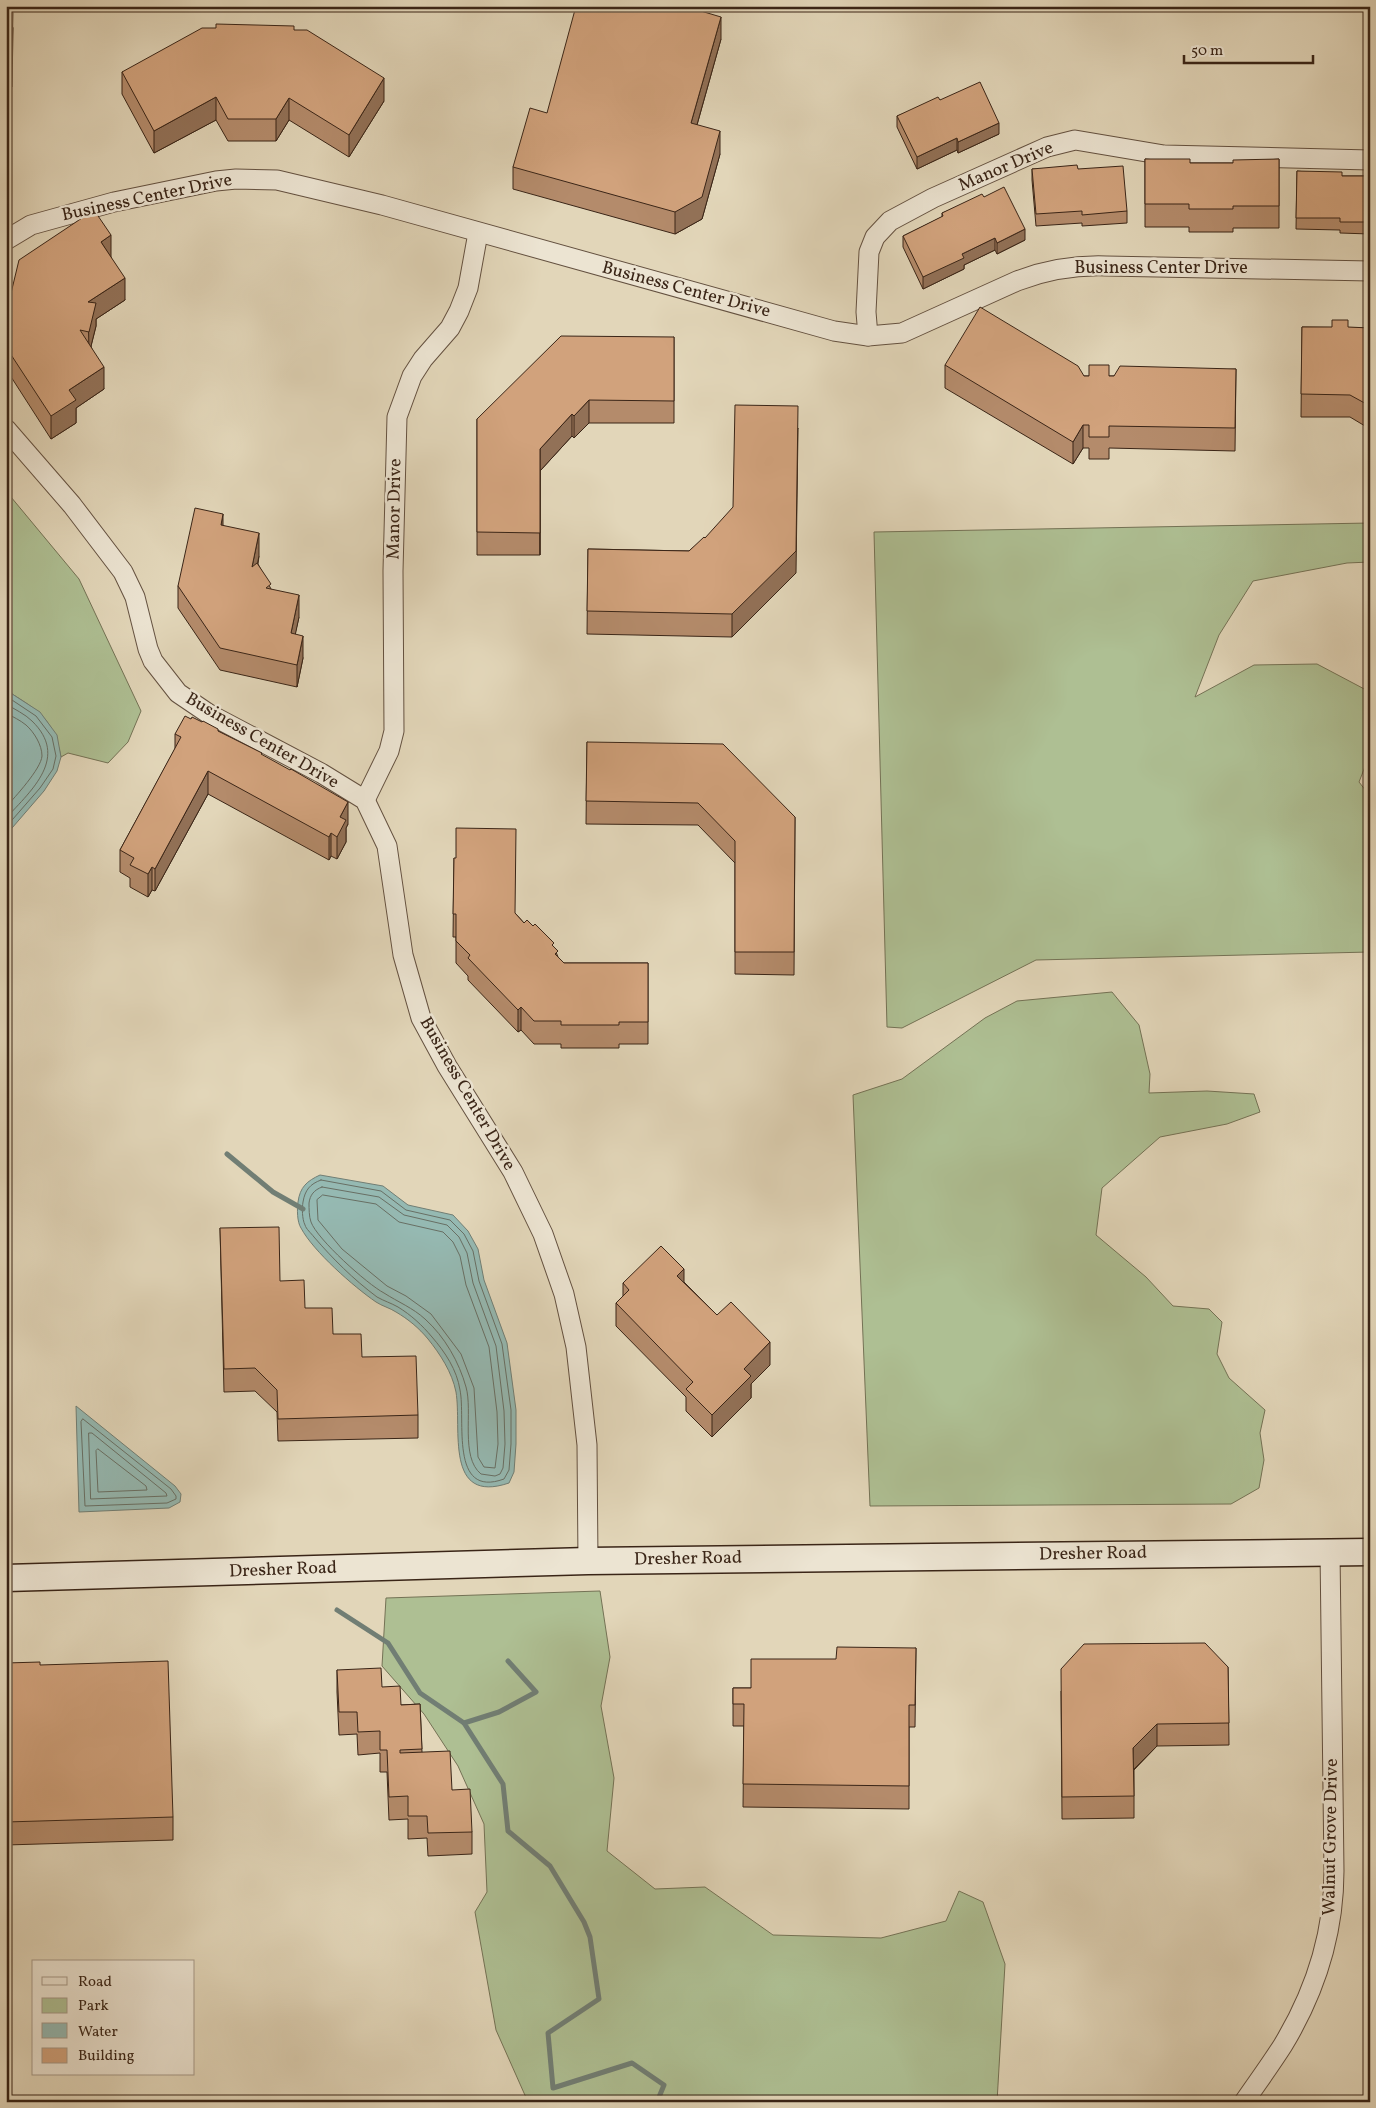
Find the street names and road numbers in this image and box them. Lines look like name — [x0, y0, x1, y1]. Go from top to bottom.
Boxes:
street label: Manor Drive — [955, 136, 1057, 198]
street label: Business Center Drive — [60, 168, 234, 228]
street label: Business Center Drive — [599, 255, 773, 325]
street label: Business Center Drive — [1074, 256, 1248, 281]
street label: Manor Drive — [382, 458, 408, 560]
street label: Business Center Drive — [181, 687, 343, 795]
street label: Business Center Drive — [413, 1013, 521, 1175]
street label: Dresher Road — [1039, 1541, 1147, 1567]
street label: Dresher Road — [634, 1546, 742, 1572]
street label: Dresher Road — [229, 1556, 337, 1584]
street label: Walnut Grove Drive — [1317, 1758, 1345, 1916]

